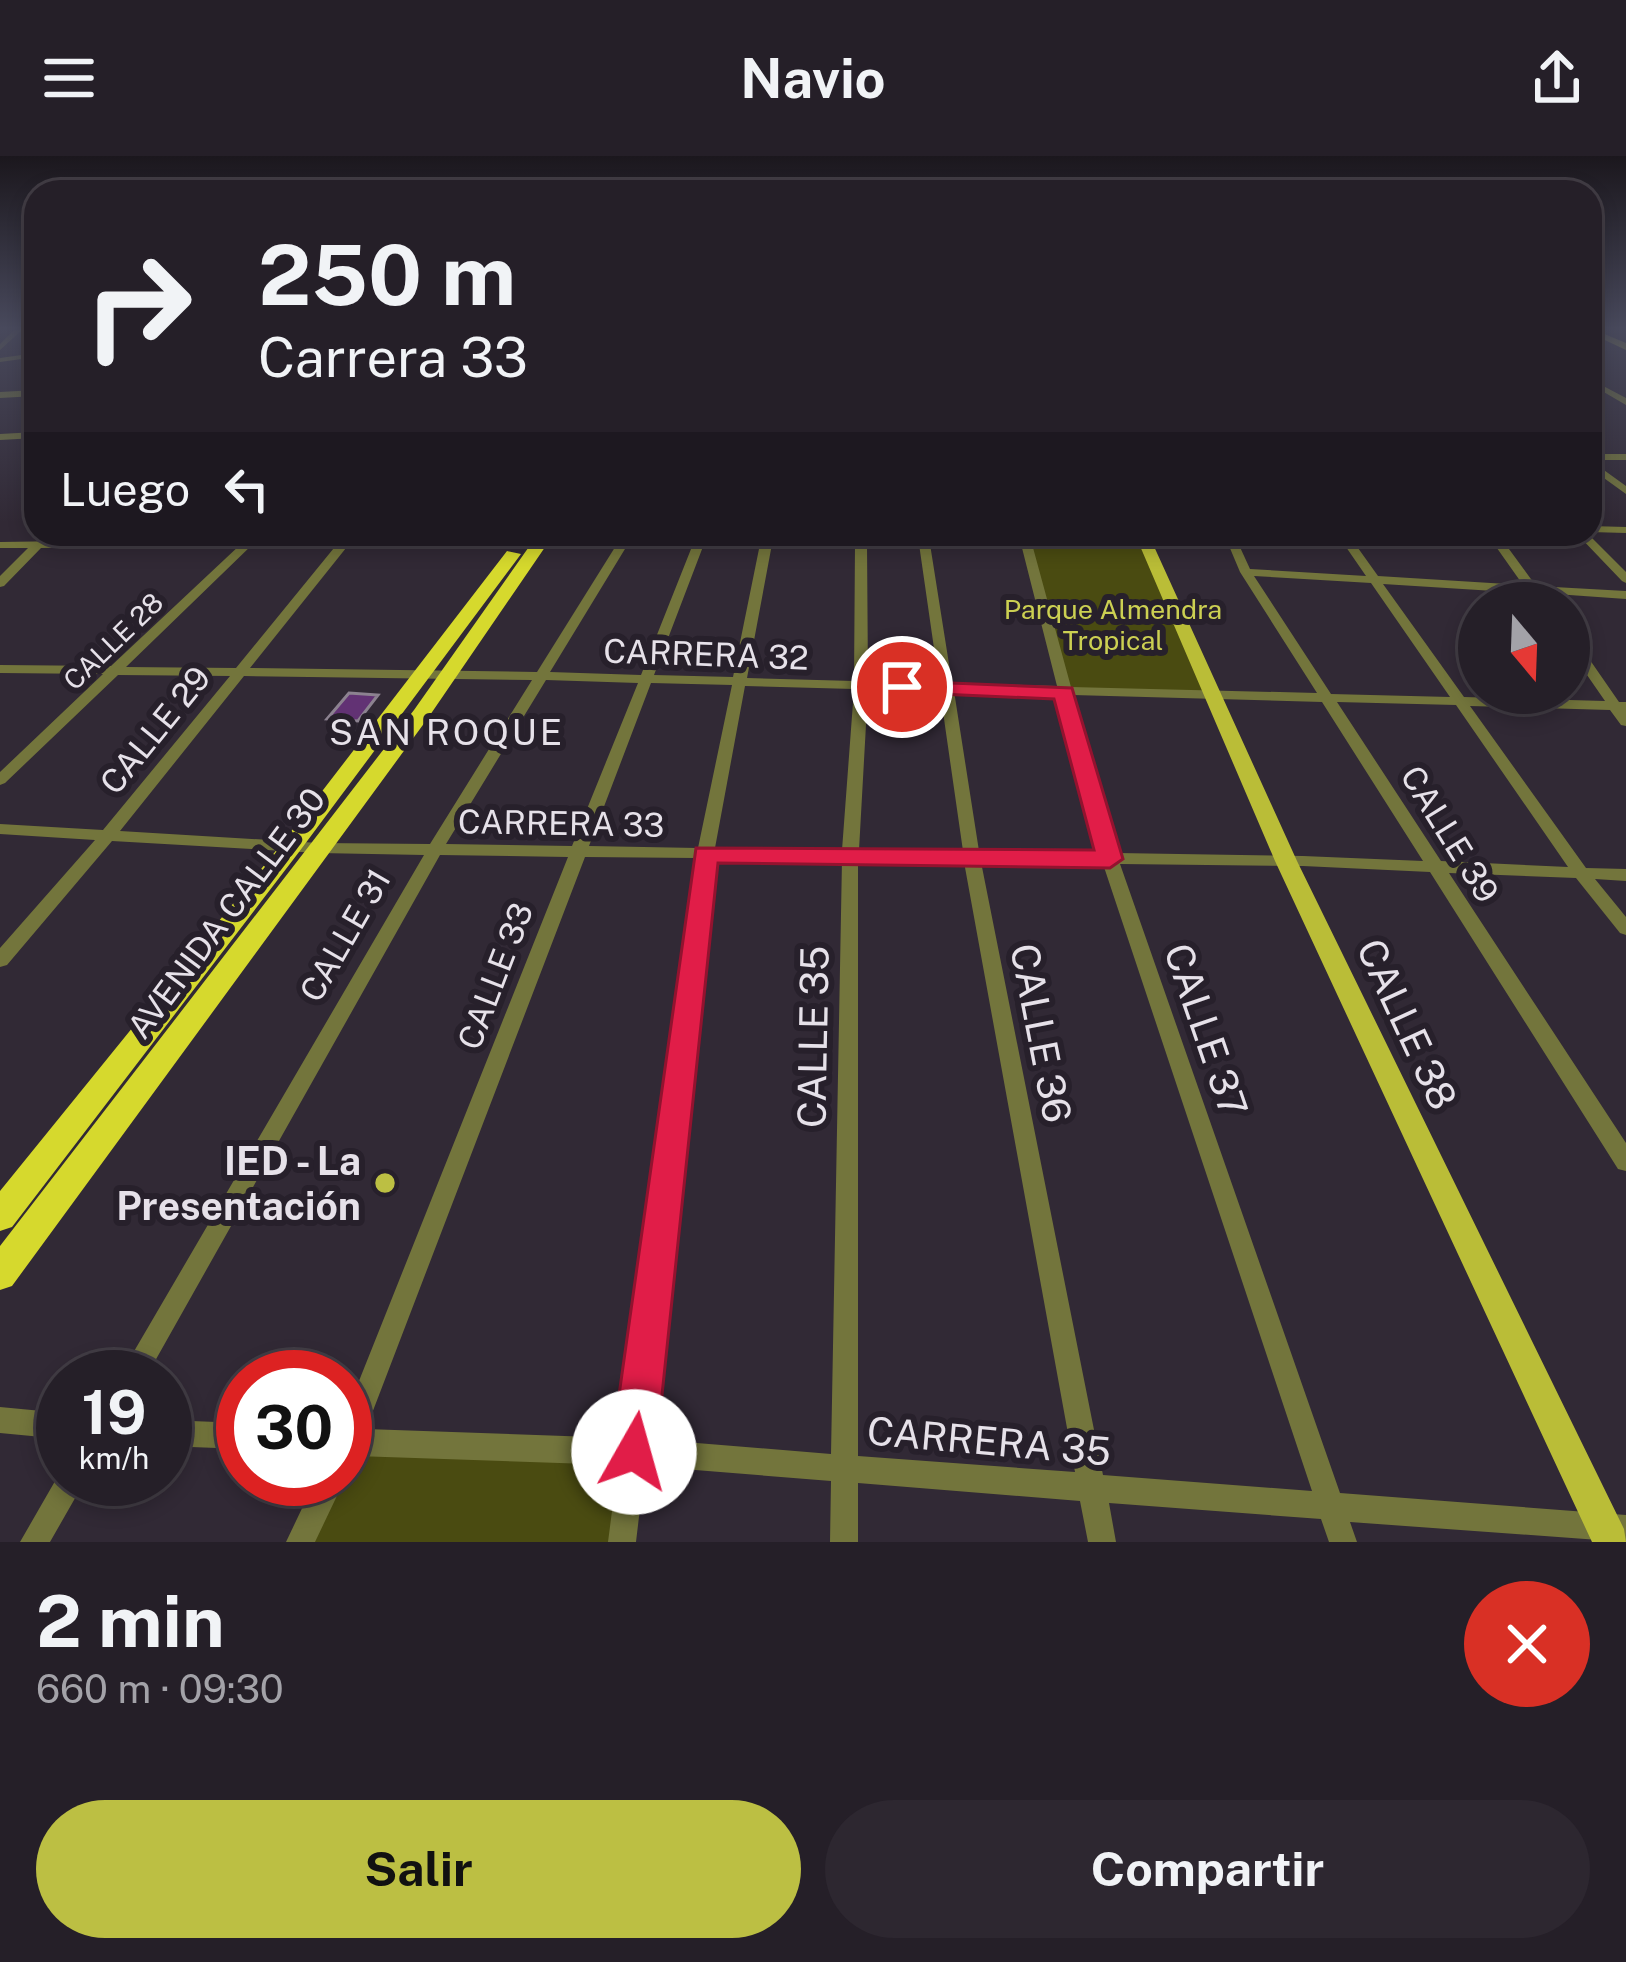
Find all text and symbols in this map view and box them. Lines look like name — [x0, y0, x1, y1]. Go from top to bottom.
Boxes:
icon: menu — [36, 45, 102, 111]
icon: share — [1524, 45, 1590, 111]
text: Navio — [740, 47, 886, 110]
text: 250 m — [258, 225, 516, 324]
icon: right — [60, 228, 216, 384]
text: Carrera 33 — [258, 326, 528, 389]
icon: left — [214, 456, 280, 522]
text: Luego — [60, 463, 190, 516]
north arrow — [1458, 582, 1590, 714]
map controls — [1458, 582, 1590, 714]
street label: CALLE 28 — [57, 586, 169, 696]
park label: Parque Almendra Tropical — [1004, 593, 1222, 656]
street label: CARRERA 32 — [603, 631, 809, 677]
pin — [851, 636, 953, 738]
icon: arrive — [869, 654, 935, 720]
street label: CALLE 29 — [92, 659, 218, 801]
district label: SAN ROQUE — [329, 711, 565, 753]
street label: CALLE 39 — [1393, 759, 1507, 909]
street label: AVENIDA CALLE 30 — [120, 780, 332, 1046]
street label: CARRERA 33 — [458, 802, 664, 844]
street label: CALLE 31 — [292, 862, 398, 1008]
street label: CALLE 33 — [450, 897, 540, 1055]
street label: CALLE 38 — [1348, 932, 1466, 1116]
street label: CALLE 37 — [1155, 937, 1257, 1123]
street label: CALLE 36 — [1001, 940, 1081, 1126]
street label: CALLE 35 — [788, 945, 838, 1129]
place label: IED - La Presentación — [116, 1138, 361, 1229]
marker: IED - La Presentación — [372, 1170, 398, 1196]
speed limit sign: 30 — [216, 1350, 372, 1506]
text: 19 — [81, 1377, 147, 1448]
position arrow — [571, 1389, 697, 1515]
street label: CARRERA 35 — [865, 1407, 1113, 1475]
text: km/h — [79, 1440, 149, 1476]
text: 2 min — [36, 1579, 225, 1663]
button: close — [1464, 1581, 1590, 1707]
text: 660 m · 09:30 — [36, 1666, 284, 1712]
button: Salir — [36, 1800, 801, 1938]
button: Compartir — [825, 1800, 1590, 1938]

